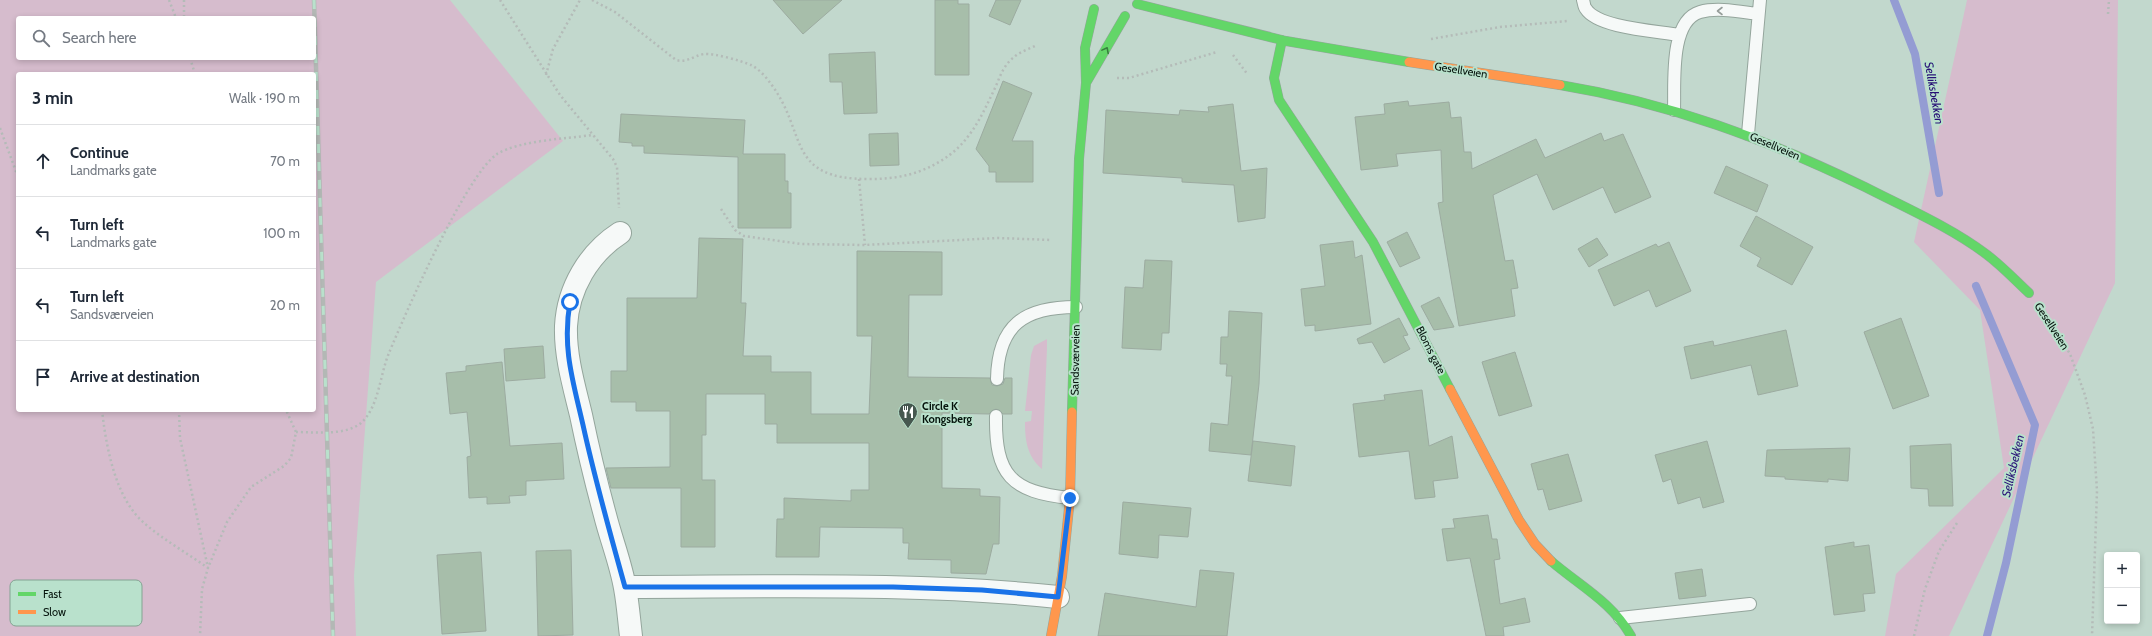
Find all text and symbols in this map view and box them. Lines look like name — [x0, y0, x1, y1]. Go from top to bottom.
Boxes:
one-way arrow — [1717, 7, 1723, 15]
search box — [16, 16, 316, 60]
icon: search — [30, 27, 52, 49]
text: Search here — [62, 29, 137, 47]
one-way arrow — [1101, 47, 1108, 54]
street label: Gesellveien — [1434, 59, 1488, 81]
water label: Selliksbekken — [1922, 60, 1947, 125]
text: 3 min — [32, 88, 73, 108]
text: Walk · 190 m — [229, 90, 300, 106]
street label: Gesellveien — [1748, 129, 1802, 163]
text: Continue — [70, 144, 129, 162]
icon: ahead — [32, 150, 54, 172]
text: 70 m — [270, 153, 300, 169]
text: Landmarks gate — [70, 162, 157, 178]
text: Turn left — [70, 216, 124, 234]
icon: left — [32, 222, 54, 244]
text: 100 m — [263, 225, 300, 241]
text: Landmarks gate — [70, 234, 157, 250]
text: Turn left — [70, 288, 124, 306]
route start — [561, 293, 579, 311]
icon: left — [32, 294, 54, 316]
text: 20 m — [270, 297, 300, 313]
street label: Gesellveien — [2032, 300, 2072, 352]
text: Sandsværveien — [70, 306, 154, 322]
street label: Sandsværveien — [1067, 324, 1083, 396]
street label: Bloms gate — [1413, 324, 1449, 377]
icon: arrive — [32, 366, 54, 388]
text: Arrive at destination — [70, 368, 200, 386]
place label: Circle K Kongsberg — [922, 399, 973, 426]
restaurant icon: Circle K Kongsberg — [897, 401, 919, 429]
water label: Selliksbekken — [1998, 433, 2027, 498]
route end — [1061, 489, 1079, 507]
map controls — [2104, 552, 2140, 624]
button: + — [2104, 552, 2140, 588]
legend — [10, 580, 142, 626]
text: Fast — [43, 587, 62, 601]
button: − — [2104, 588, 2140, 624]
text: Slow — [43, 605, 66, 619]

